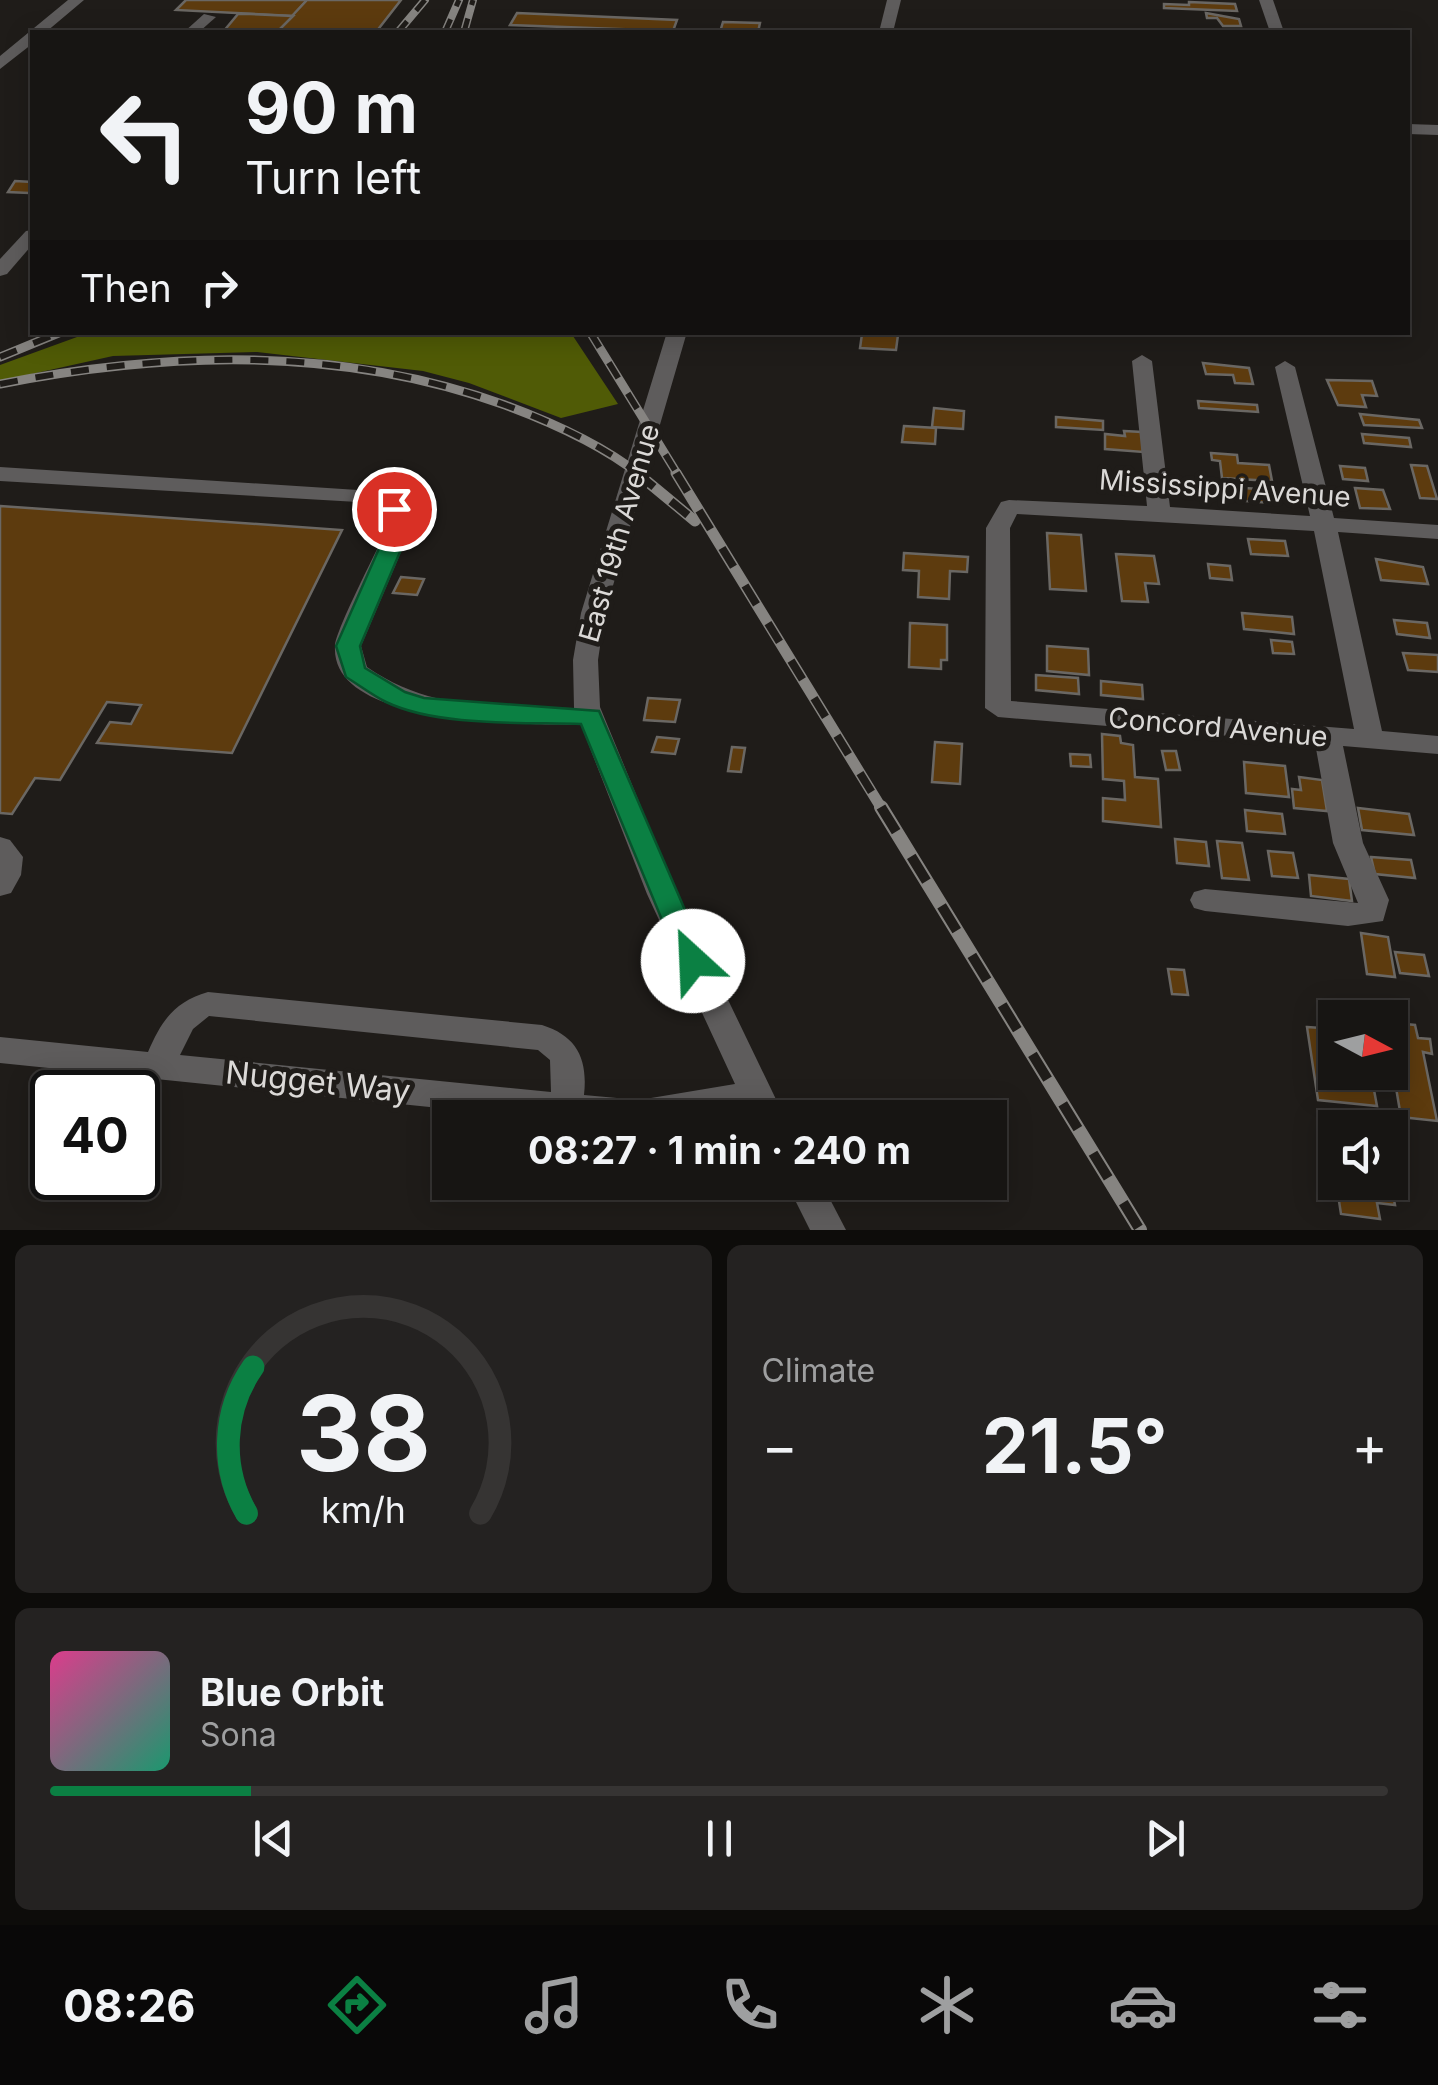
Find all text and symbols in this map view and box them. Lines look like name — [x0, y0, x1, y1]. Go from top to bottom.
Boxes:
text: 90 m — [245, 65, 418, 150]
icon: left — [80, 70, 210, 200]
text: Turn left — [245, 150, 421, 205]
icon: right — [192, 260, 247, 315]
text: Then — [80, 265, 172, 311]
street label: East 19th Avenue — [572, 420, 666, 646]
street label: Mississippi Avenue — [1098, 462, 1352, 514]
pin — [352, 467, 437, 552]
icon: arrive — [367, 482, 422, 537]
street label: Concord Avenue — [1107, 700, 1329, 754]
position arrow — [641, 909, 745, 1013]
north arrow — [1318, 1000, 1408, 1090]
map controls — [1318, 1000, 1408, 1200]
street label: Nugget Way — [224, 1052, 412, 1111]
speed limit sign: 40 — [30, 1070, 160, 1200]
button: sound — [1318, 1110, 1408, 1200]
text: 08:27 · 1 min · 240 m — [528, 1127, 911, 1173]
text: Climate — [762, 1351, 875, 1390]
text: 38 — [296, 1370, 431, 1496]
text: 21.5° — [982, 1400, 1168, 1491]
text: − — [762, 1413, 798, 1479]
text: + — [1352, 1413, 1388, 1479]
text: km/h — [321, 1488, 406, 1532]
text: Blue Orbit — [200, 1669, 384, 1715]
text: Sona — [200, 1715, 277, 1754]
icon: previous — [246, 1811, 301, 1866]
icon: pause — [692, 1811, 747, 1866]
icon: next — [1138, 1811, 1193, 1866]
icon: directions — [322, 1970, 392, 2040]
icon: music — [519, 1970, 589, 2040]
icon: phone — [715, 1970, 785, 2040]
icon: climate — [912, 1970, 982, 2040]
icon: car — [1108, 1970, 1178, 2040]
icon: filters — [1305, 1970, 1375, 2040]
text: 08:26 — [63, 1978, 196, 2033]

